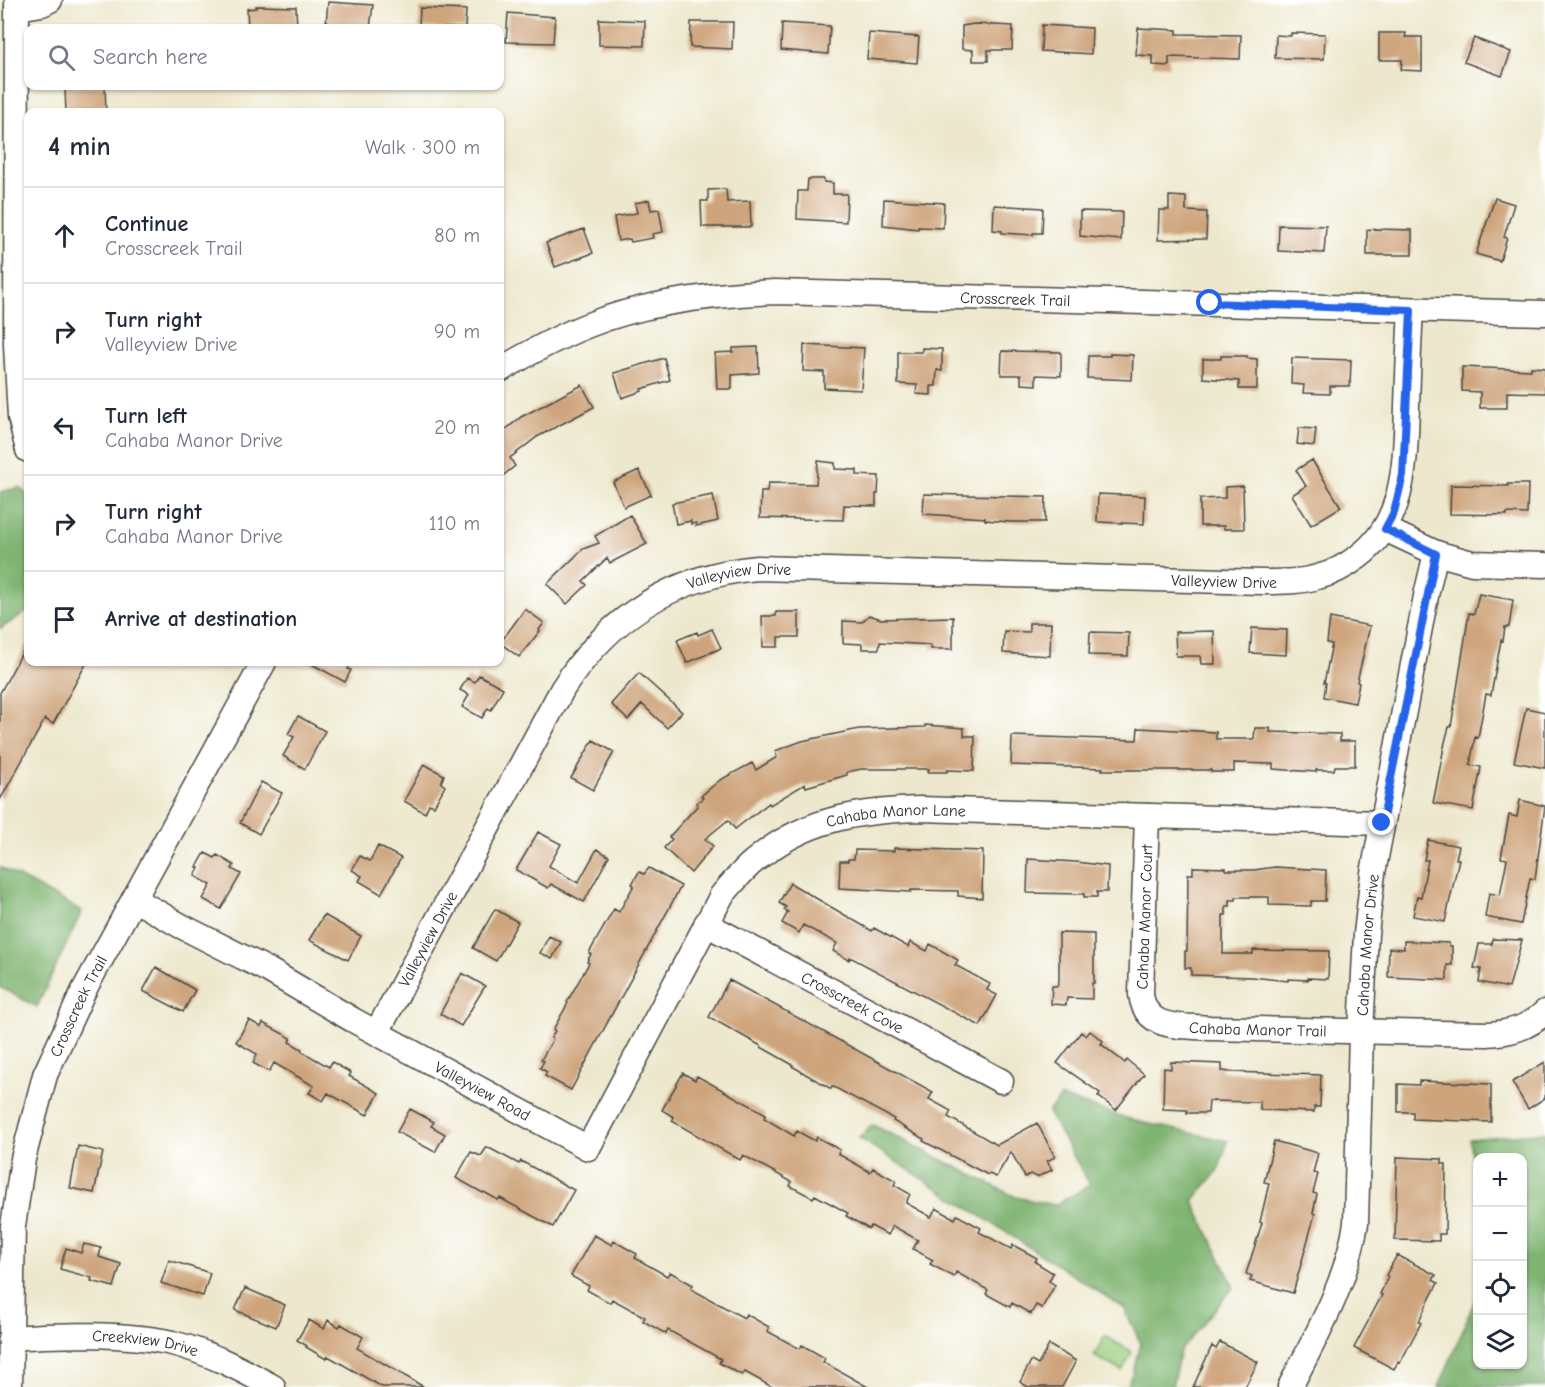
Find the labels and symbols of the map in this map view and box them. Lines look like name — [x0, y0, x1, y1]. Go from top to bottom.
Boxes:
street label: Crosscreek Trail — [960, 289, 1071, 310]
route start — [1196, 289, 1222, 315]
street label: Valleyview Drive — [684, 560, 791, 593]
street label: Valleyview Drive — [1171, 571, 1277, 592]
street label: Cahaba Manor Lane — [824, 801, 966, 831]
route end — [1368, 809, 1394, 835]
street label: Cahaba Manor Court — [1133, 844, 1157, 990]
street label: Cahaba Manor Drive — [1354, 873, 1383, 1016]
street label: Valleyview Drive — [395, 888, 461, 990]
street label: Crosscreek Trail — [47, 953, 111, 1060]
street label: Crosscreek Cove — [798, 968, 906, 1037]
street label: Cahaba Manor Trail — [1189, 1019, 1327, 1041]
street label: Valleyview Road — [431, 1058, 533, 1125]
street label: Creekview Drive — [92, 1327, 201, 1360]

